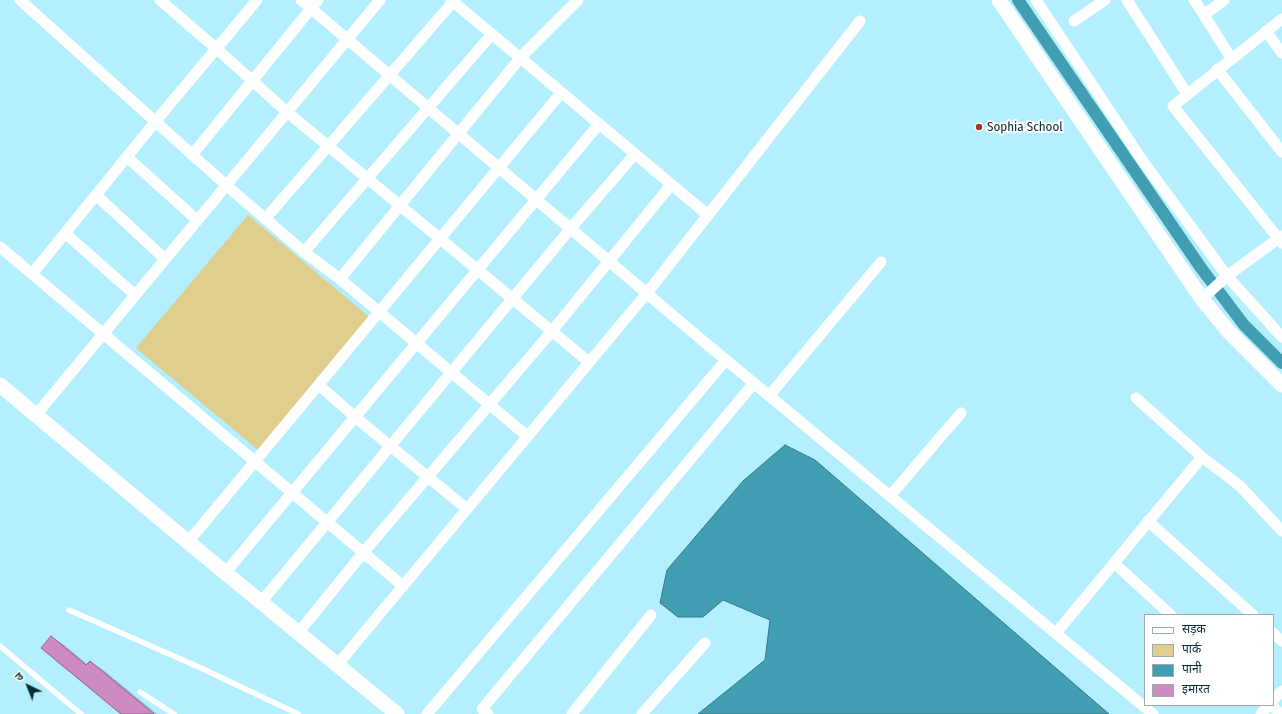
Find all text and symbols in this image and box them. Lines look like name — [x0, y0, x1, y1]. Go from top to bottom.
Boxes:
place label: Sophia School — [987, 119, 1063, 135]
marker: Sophia School — [974, 122, 984, 132]
legend — [1144, 614, 1274, 706]
text: सड़क — [1182, 622, 1206, 636]
text: पार्क — [1182, 642, 1201, 656]
text: पानी — [1182, 662, 1202, 676]
north arrow — [8, 666, 48, 706]
text: उ — [13, 670, 26, 684]
text: इमारत — [1182, 682, 1210, 696]

